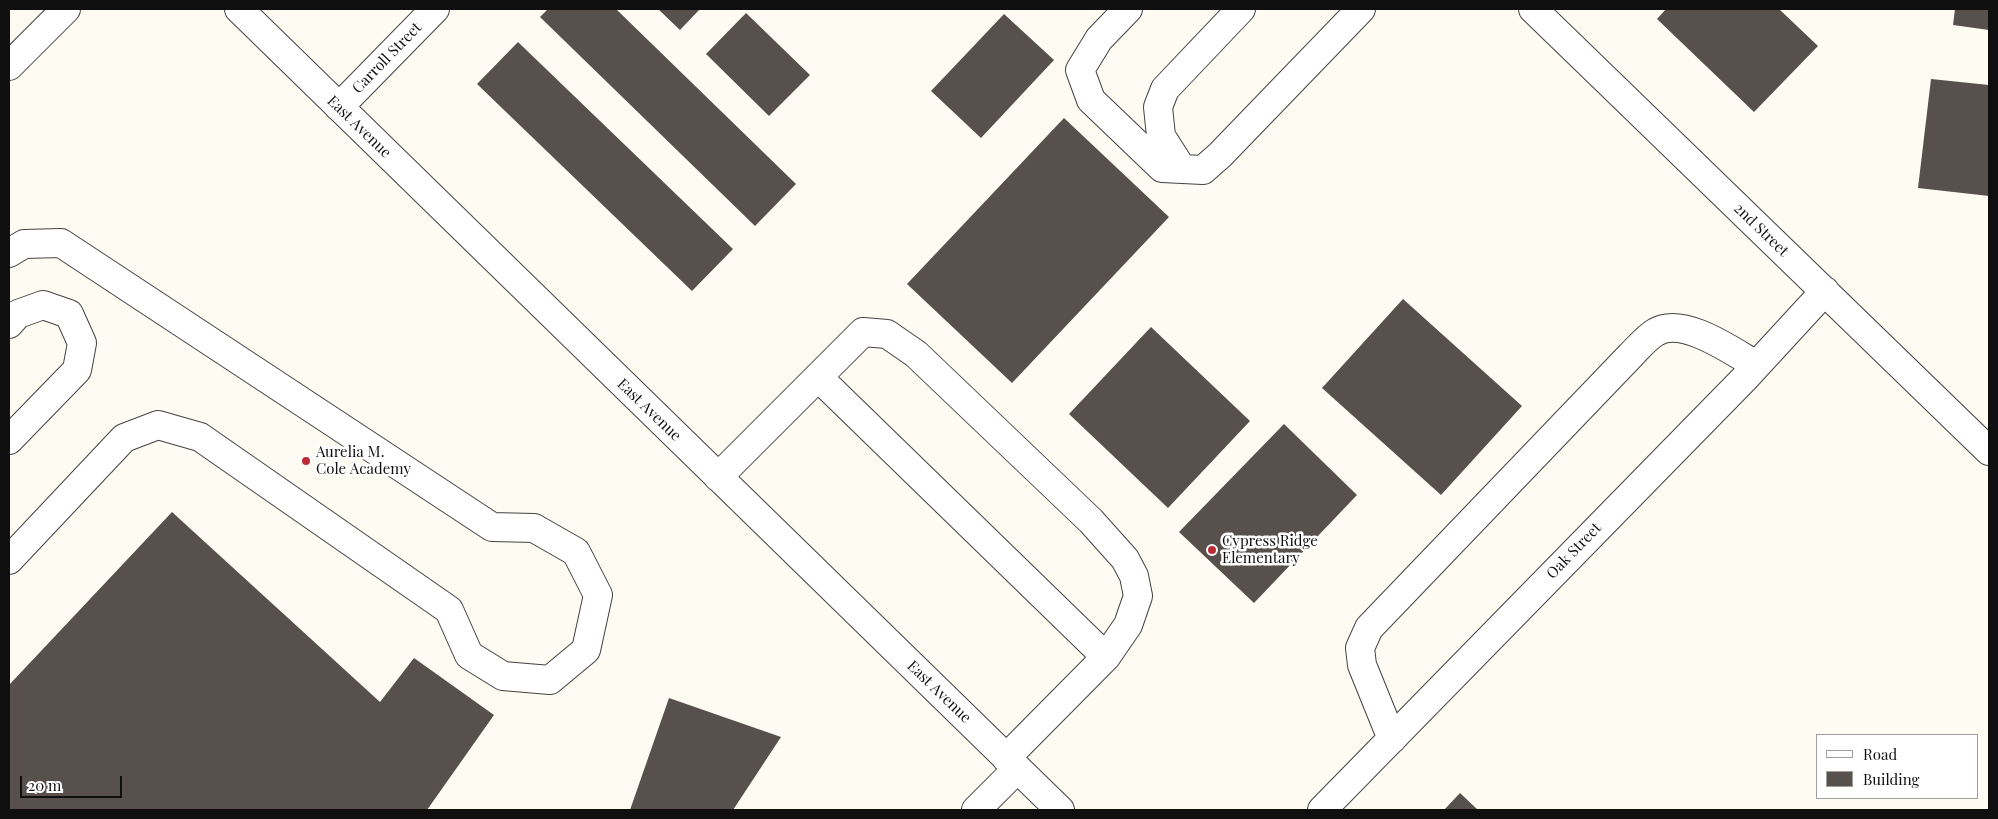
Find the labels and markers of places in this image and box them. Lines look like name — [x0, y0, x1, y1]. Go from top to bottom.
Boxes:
place label: Aurelia M. Cole Academy — [316, 443, 411, 478]
marker: Aurelia M. Cole Academy — [300, 455, 312, 467]
place label: Cypress Ridge Elementary — [1222, 532, 1318, 567]
marker: Cypress Ridge Elementary — [1206, 544, 1218, 556]

